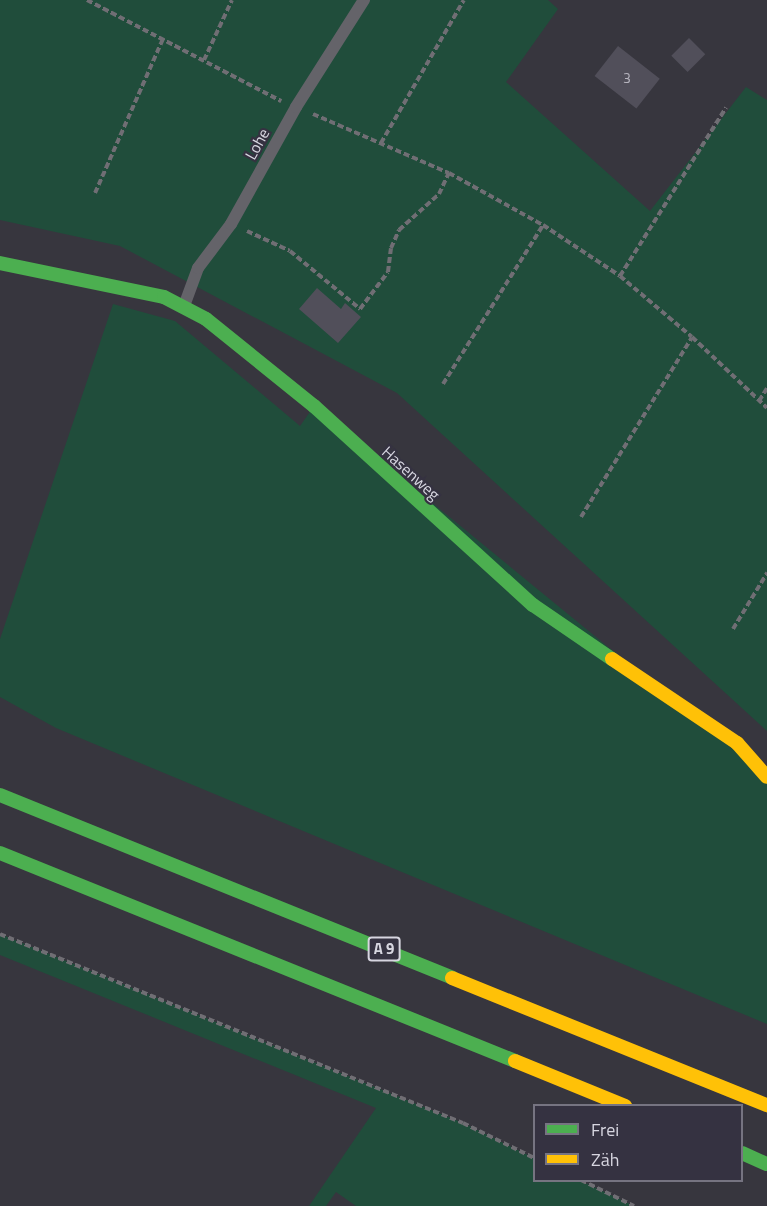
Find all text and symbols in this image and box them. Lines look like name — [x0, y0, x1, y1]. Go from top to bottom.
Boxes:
house number: 3 — [623, 70, 631, 86]
street label: Lohe — [241, 125, 273, 163]
street label: Hasenweg — [378, 442, 444, 504]
road number: A 9 — [368, 937, 400, 961]
legend — [533, 1104, 743, 1182]
text: Frei — [591, 1116, 619, 1143]
text: Zäh — [591, 1146, 619, 1173]

